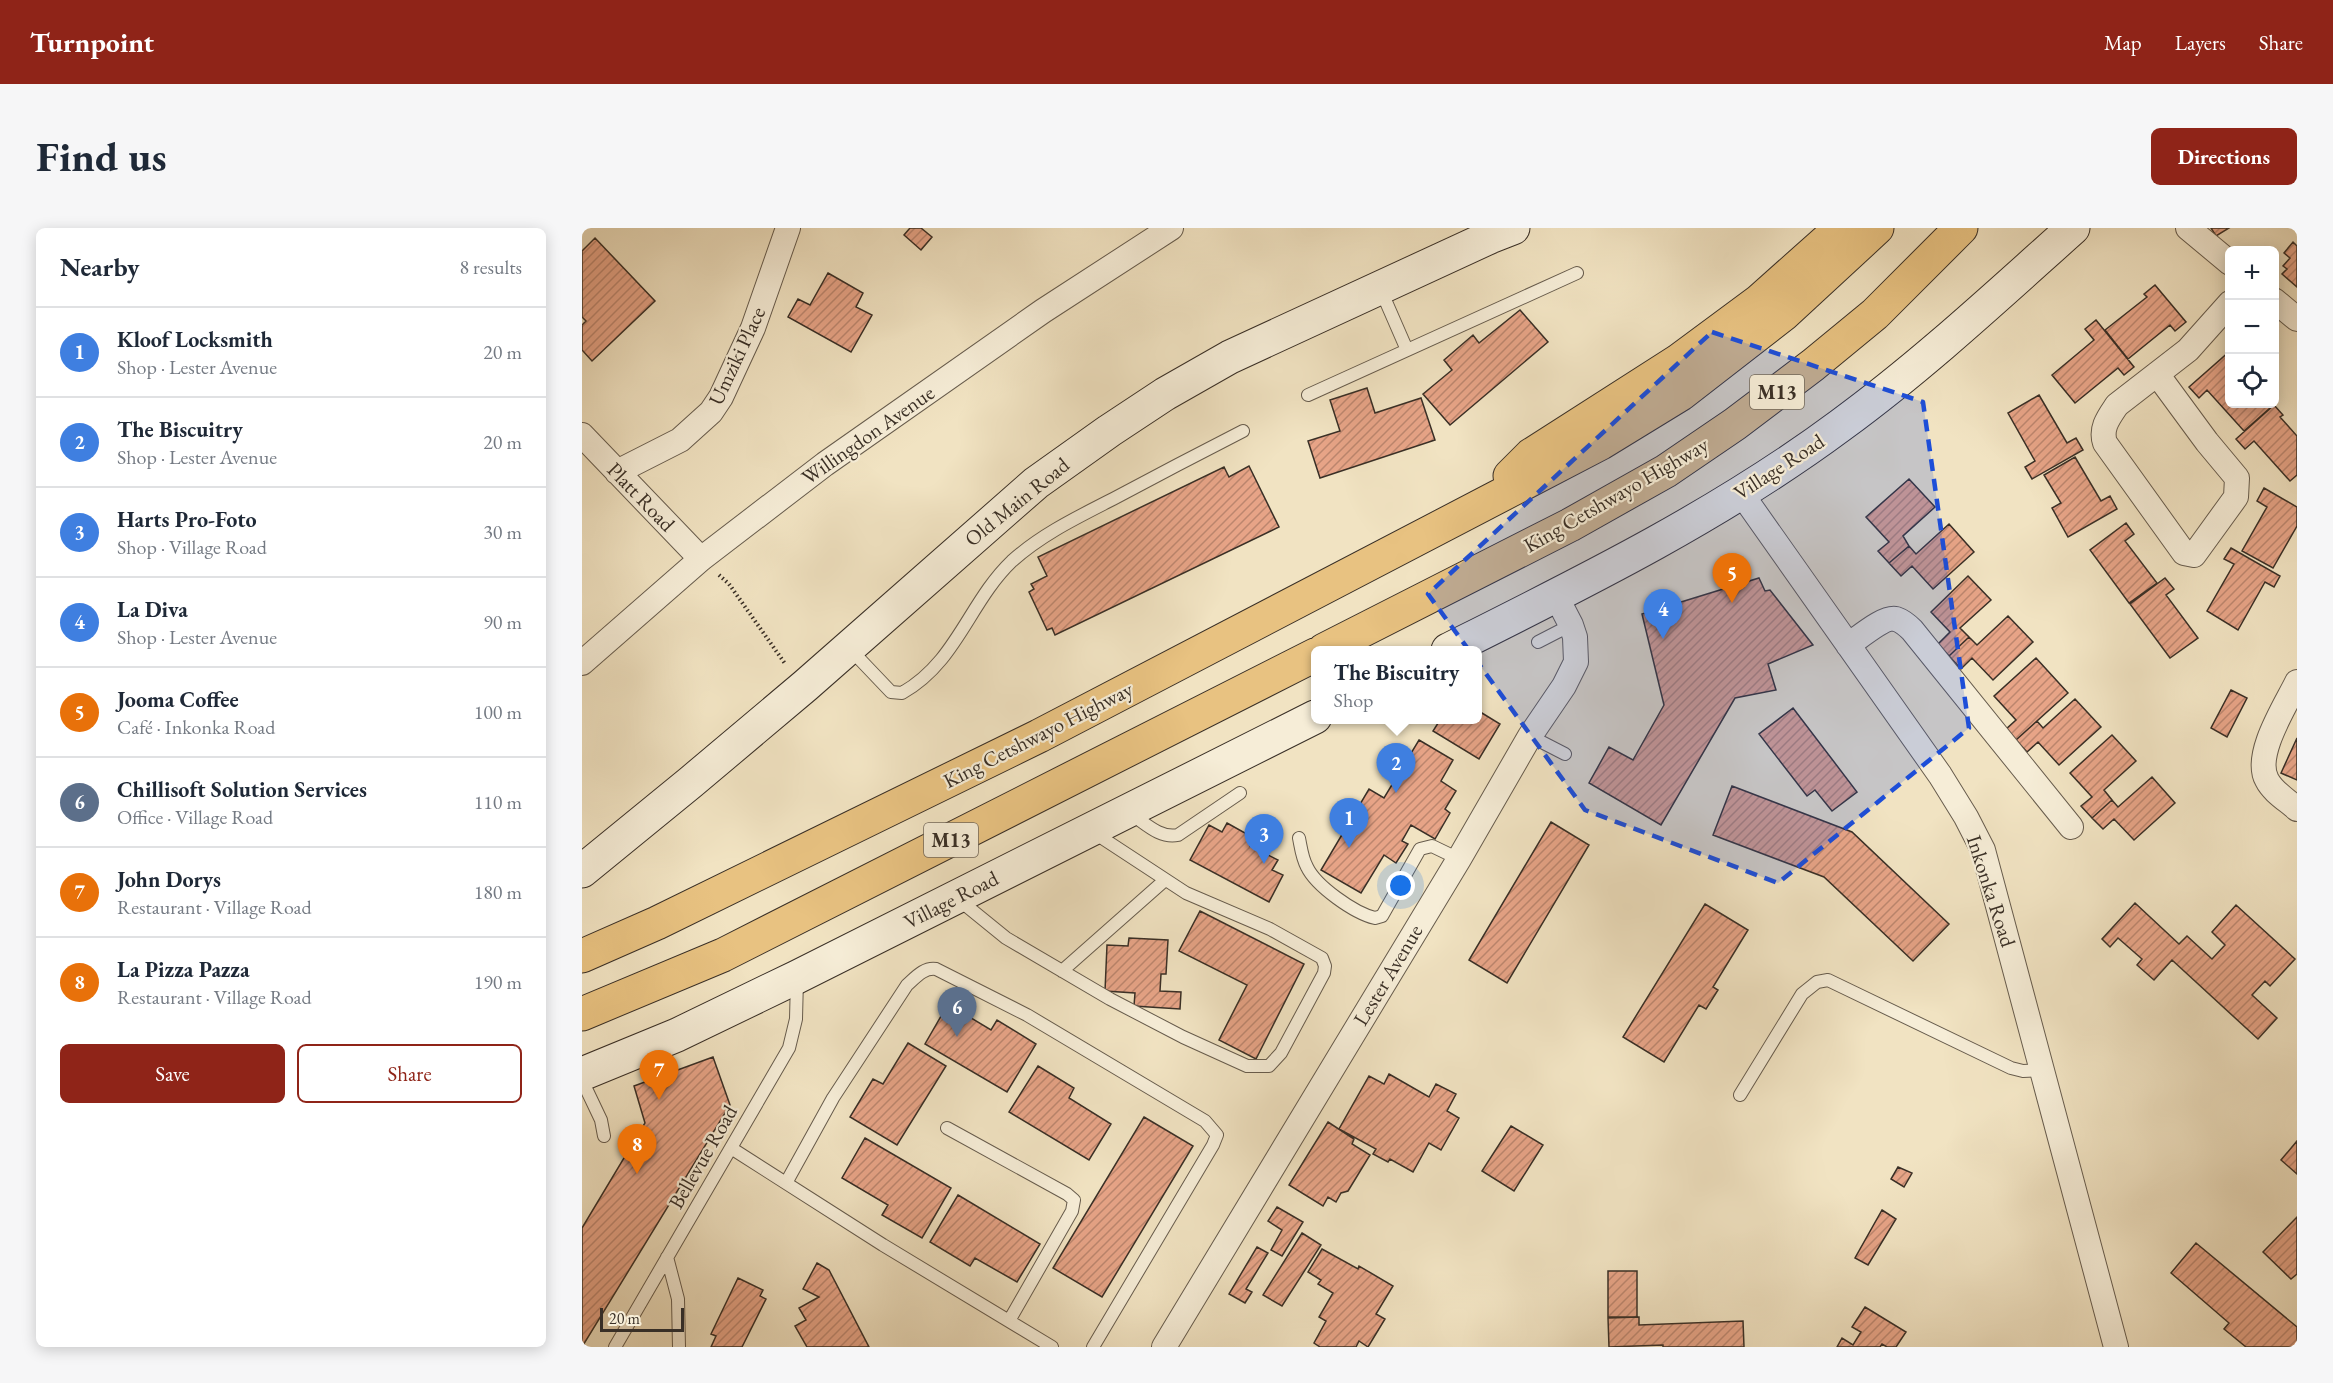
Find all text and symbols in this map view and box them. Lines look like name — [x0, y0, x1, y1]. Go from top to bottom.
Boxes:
text: Turnpoint — [30, 24, 154, 60]
text: Map — [2104, 29, 2142, 56]
text: Layers — [2175, 29, 2226, 56]
text: Share — [2259, 29, 2303, 56]
button: Directions — [2151, 128, 2297, 185]
text: Find us — [36, 129, 167, 184]
map controls — [2225, 246, 2279, 408]
button: + — [2225, 246, 2279, 300]
text: Nearby — [60, 250, 140, 284]
text: 8 results — [459, 254, 522, 280]
button: − — [2225, 300, 2279, 354]
street label: Umziki Place — [702, 302, 771, 409]
text: Kloof Locksmith — [117, 325, 273, 354]
text: 1 — [74, 339, 85, 365]
text: 20 m — [483, 339, 522, 365]
text: Shop · Lester Avenue — [117, 354, 277, 380]
button: locate — [2225, 354, 2279, 408]
road number: M13 — [1750, 375, 1804, 409]
street label: Willingdon Avenue — [796, 379, 939, 490]
text: The Biscuitry — [117, 415, 243, 444]
street label: Village Road — [1728, 427, 1829, 506]
text: 2 — [74, 429, 85, 455]
text: 20 m — [483, 429, 522, 455]
street label: King Cetshwayo Highway — [1518, 430, 1714, 559]
text: Shop · Lester Avenue — [117, 444, 277, 470]
street label: Old Main Road — [959, 451, 1075, 552]
street label: Platt Road — [602, 456, 681, 537]
text: Harts Pro-Foto — [117, 505, 257, 534]
text: 3 — [74, 519, 85, 545]
text: 30 m — [483, 519, 522, 545]
text: Shop · Village Road — [117, 534, 267, 560]
pin: 5 — [1712, 554, 1752, 603]
pin: 4 — [1644, 590, 1682, 639]
text: La Diva — [117, 595, 188, 624]
text: 4 — [74, 609, 85, 635]
text: 90 m — [483, 609, 522, 635]
text: Shop · Lester Avenue — [117, 624, 277, 650]
popup — [1311, 646, 1482, 724]
text: The Biscuitry — [1334, 658, 1459, 687]
street label: King Cetshwayo Highway — [938, 675, 1138, 794]
text: Jooma Coffee — [117, 685, 239, 714]
text: Shop — [1334, 687, 1374, 713]
text: 5 — [74, 699, 85, 725]
text: 100 m — [474, 699, 522, 725]
text: Café · Inkonka Road — [117, 714, 275, 740]
pin: 2 — [1376, 744, 1416, 793]
text: Chillisoft Solution Services — [117, 775, 367, 804]
text: 6 — [74, 789, 85, 815]
text: 110 m — [474, 789, 522, 815]
pin: 1 — [1330, 798, 1368, 848]
text: Office · Village Road — [117, 804, 273, 830]
pin: 3 — [1244, 814, 1284, 864]
road number: M13 — [924, 823, 978, 857]
street label: Inkonka Road — [1961, 832, 2022, 950]
street label: Village Road — [899, 864, 1003, 935]
text: John Dorys — [117, 865, 221, 894]
your location — [1386, 871, 1415, 900]
text: 7 — [74, 879, 85, 905]
text: 180 m — [474, 879, 522, 905]
text: Restaurant · Village Road — [117, 894, 312, 920]
street label: Lester Avenue — [1347, 919, 1428, 1030]
text: La Pizza Pazza — [117, 955, 250, 984]
text: 8 — [74, 969, 85, 995]
text: 190 m — [474, 969, 522, 995]
text: Restaurant · Village Road — [117, 984, 312, 1010]
pin: 6 — [938, 988, 976, 1037]
button: Save — [60, 1044, 285, 1103]
button: Share — [297, 1044, 522, 1103]
pin: 7 — [640, 1050, 679, 1100]
street label: Bellevue Road — [662, 1100, 743, 1213]
pin: 8 — [618, 1124, 656, 1174]
scale bar — [600, 1305, 684, 1332]
text: 20 m — [609, 1308, 640, 1329]

